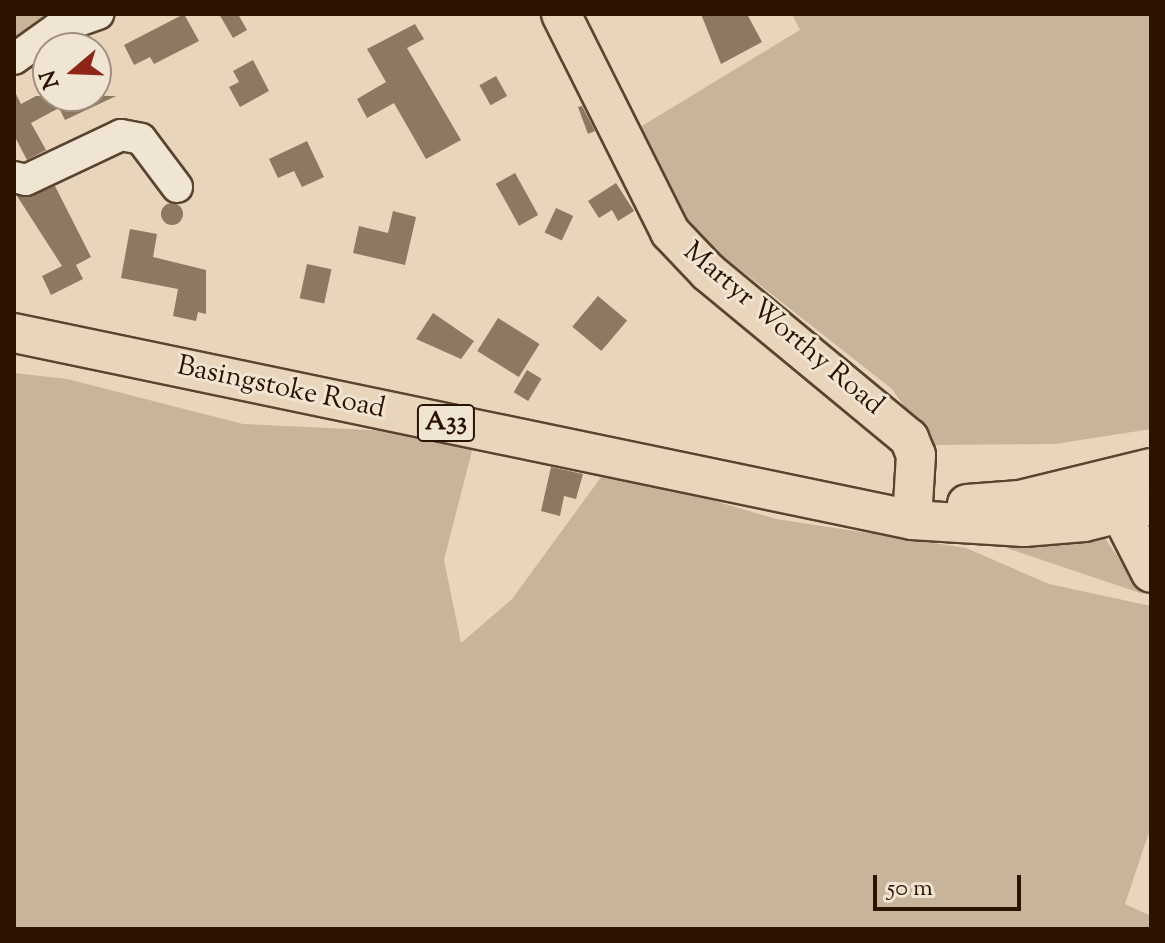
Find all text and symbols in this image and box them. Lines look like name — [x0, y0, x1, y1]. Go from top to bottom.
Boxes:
north arrow — [32, 32, 112, 112]
text: N — [33, 66, 69, 93]
street label: Martyr Worthy Road — [676, 235, 890, 423]
street label: Basingstoke Road — [174, 350, 388, 426]
road number: A33 — [416, 401, 476, 445]
scale bar — [877, 859, 1025, 909]
text: 50 m — [887, 872, 933, 906]

